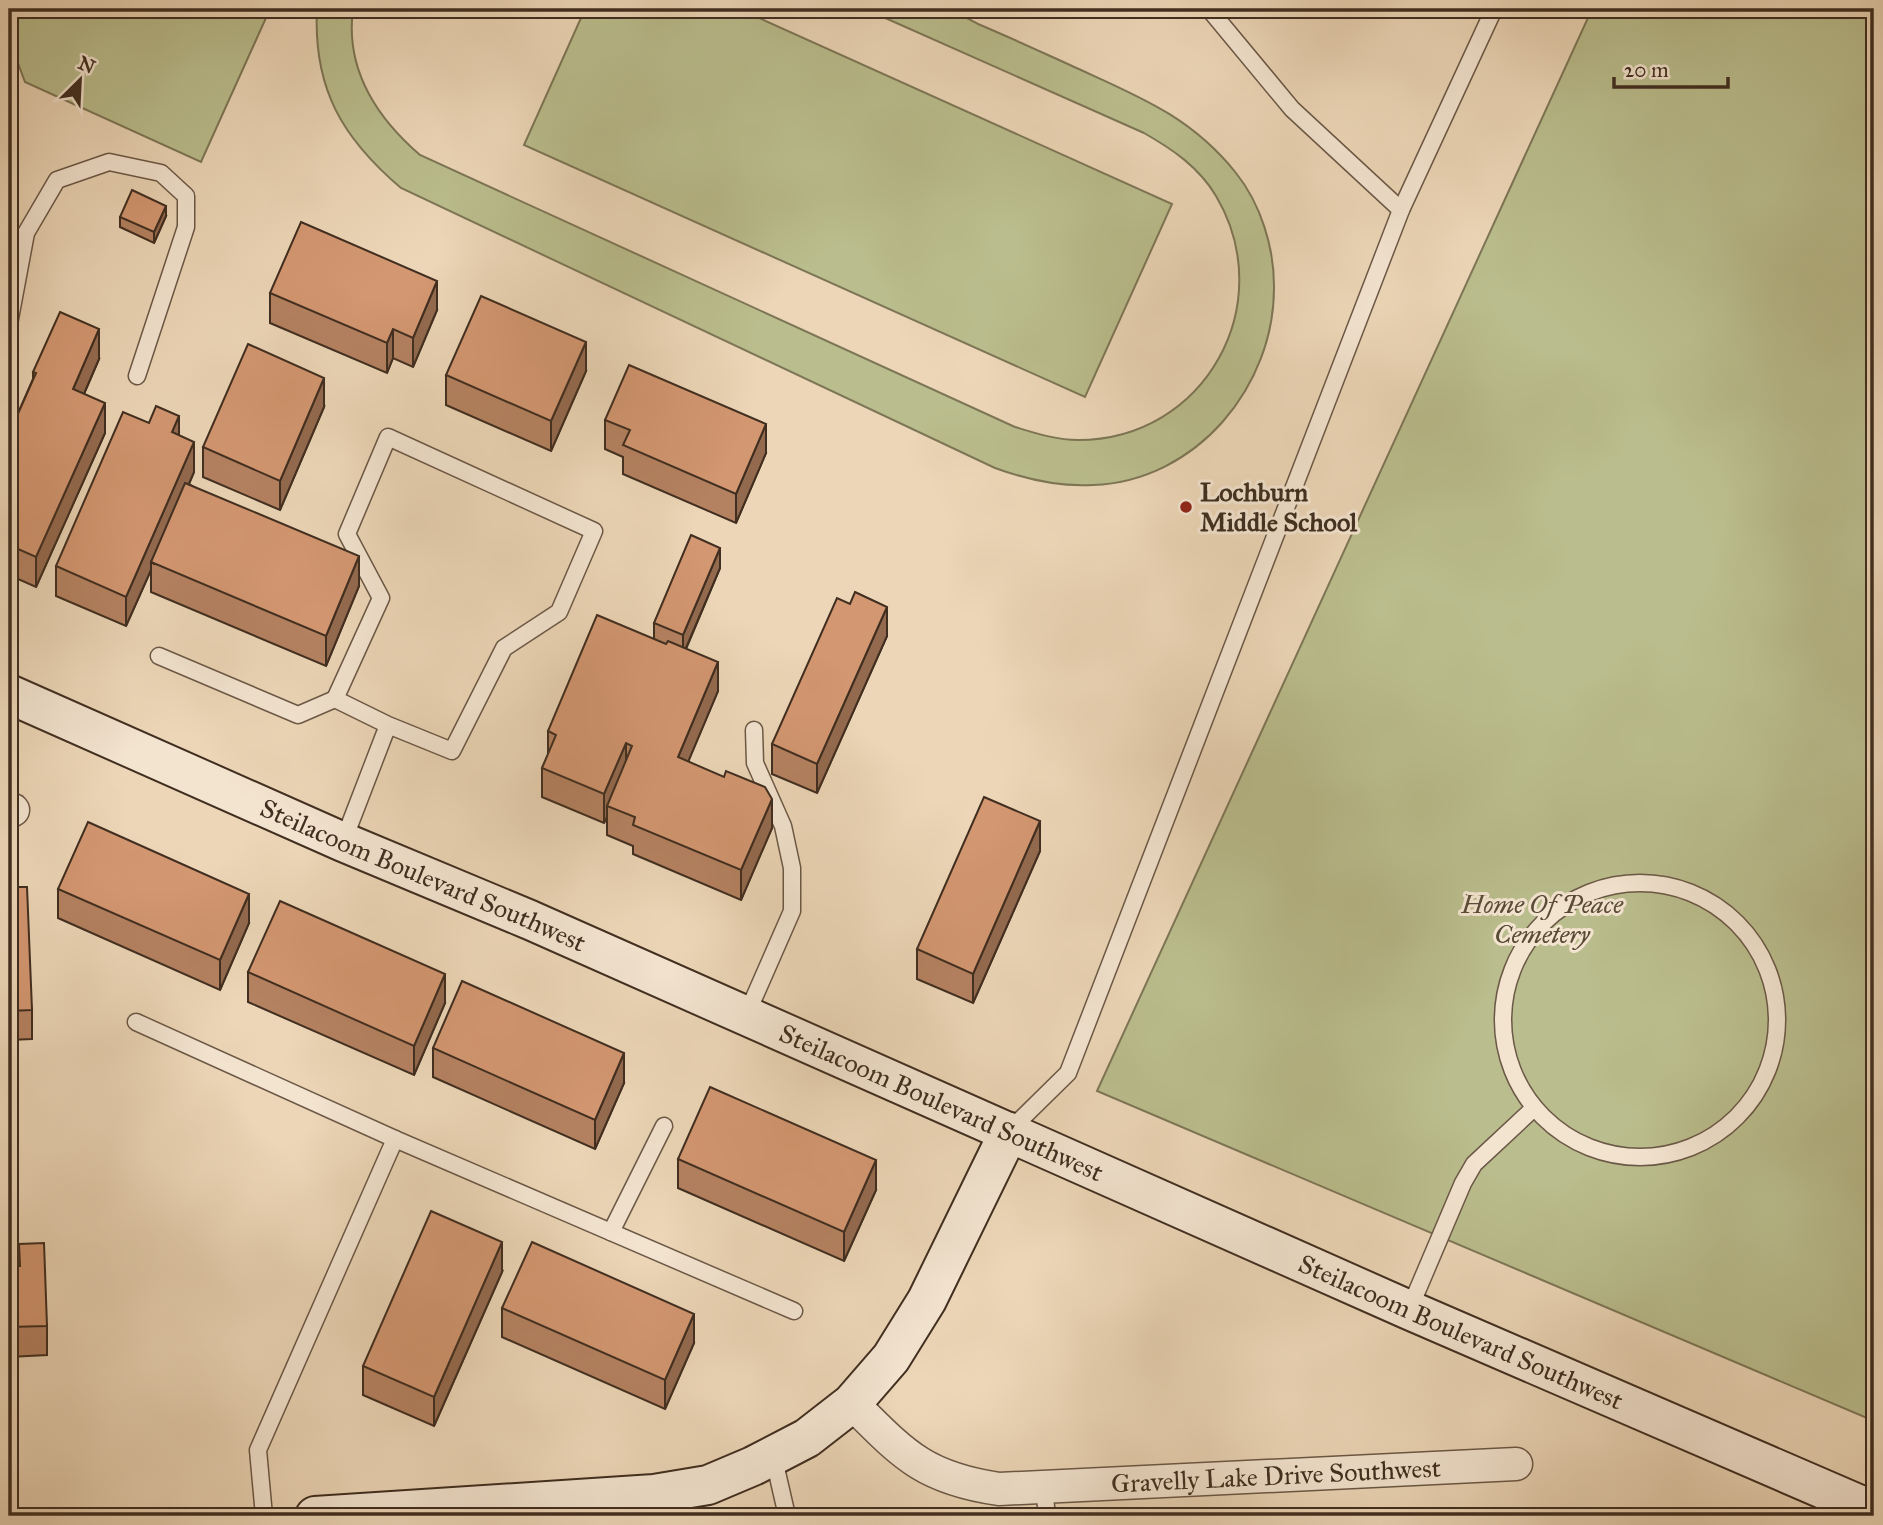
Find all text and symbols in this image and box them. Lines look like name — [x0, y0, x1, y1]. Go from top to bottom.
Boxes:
north arrow — [46, 46, 116, 116]
scale bar — [1614, 46, 1727, 90]
text: N — [75, 51, 99, 79]
text: 20 m — [1624, 57, 1669, 83]
place label: Lochburn Middle School — [1200, 476, 1358, 538]
marker: Lochburn Middle School — [1178, 499, 1194, 515]
street label: Steilacoom Boulevard Southwest — [255, 791, 591, 959]
park label: Home Of Peace Cemetery — [1460, 888, 1624, 950]
street label: Steilacoom Boulevard Southwest — [775, 1017, 1108, 1188]
street label: Steilacoom Boulevard Southwest — [1294, 1247, 1628, 1417]
street label: Gravelly Lake Drive Southwest — [1110, 1452, 1442, 1500]

